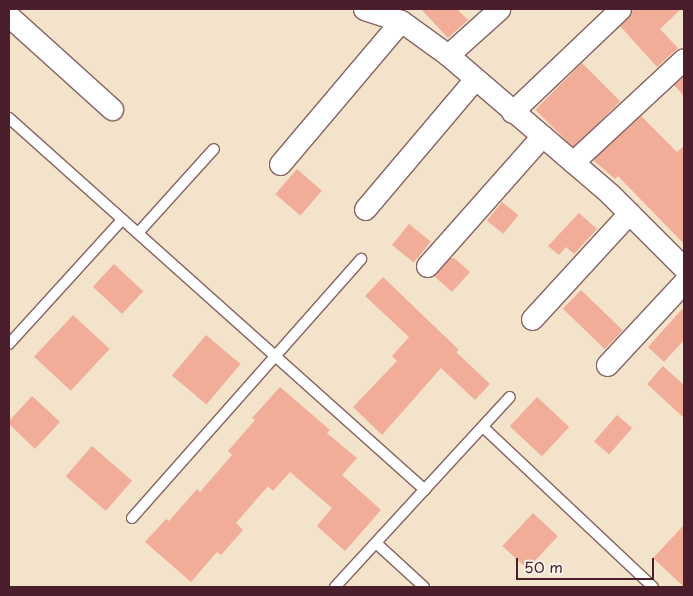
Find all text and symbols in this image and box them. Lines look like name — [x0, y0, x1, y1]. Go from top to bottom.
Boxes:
scale bar — [518, 548, 656, 580]
text: 50 m — [524, 555, 563, 578]

